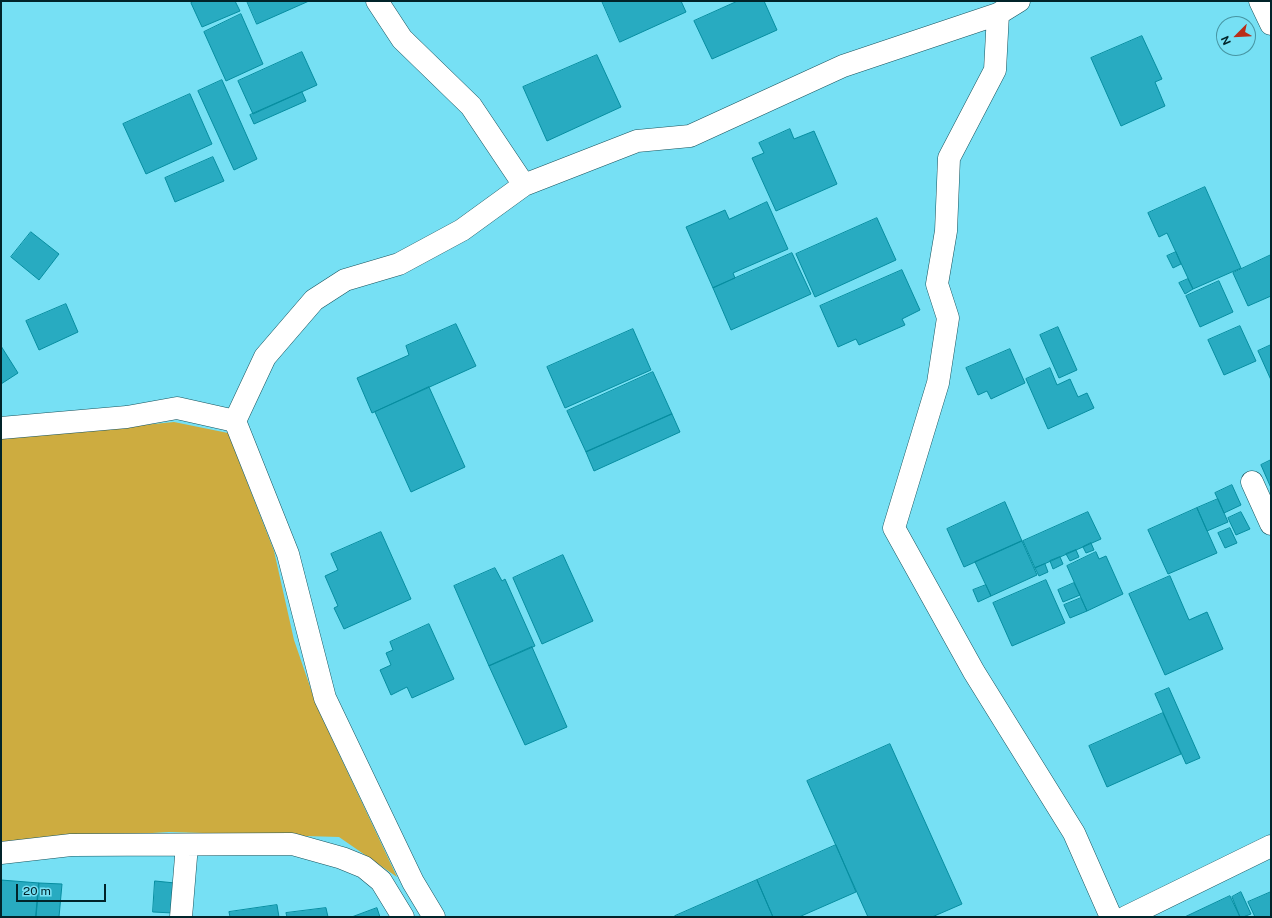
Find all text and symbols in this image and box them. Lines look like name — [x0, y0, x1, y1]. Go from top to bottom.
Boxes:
north arrow — [1216, 16, 1256, 56]
text: N — [1219, 34, 1233, 47]
scale bar — [18, 876, 108, 902]
text: 20 m — [23, 884, 51, 898]

